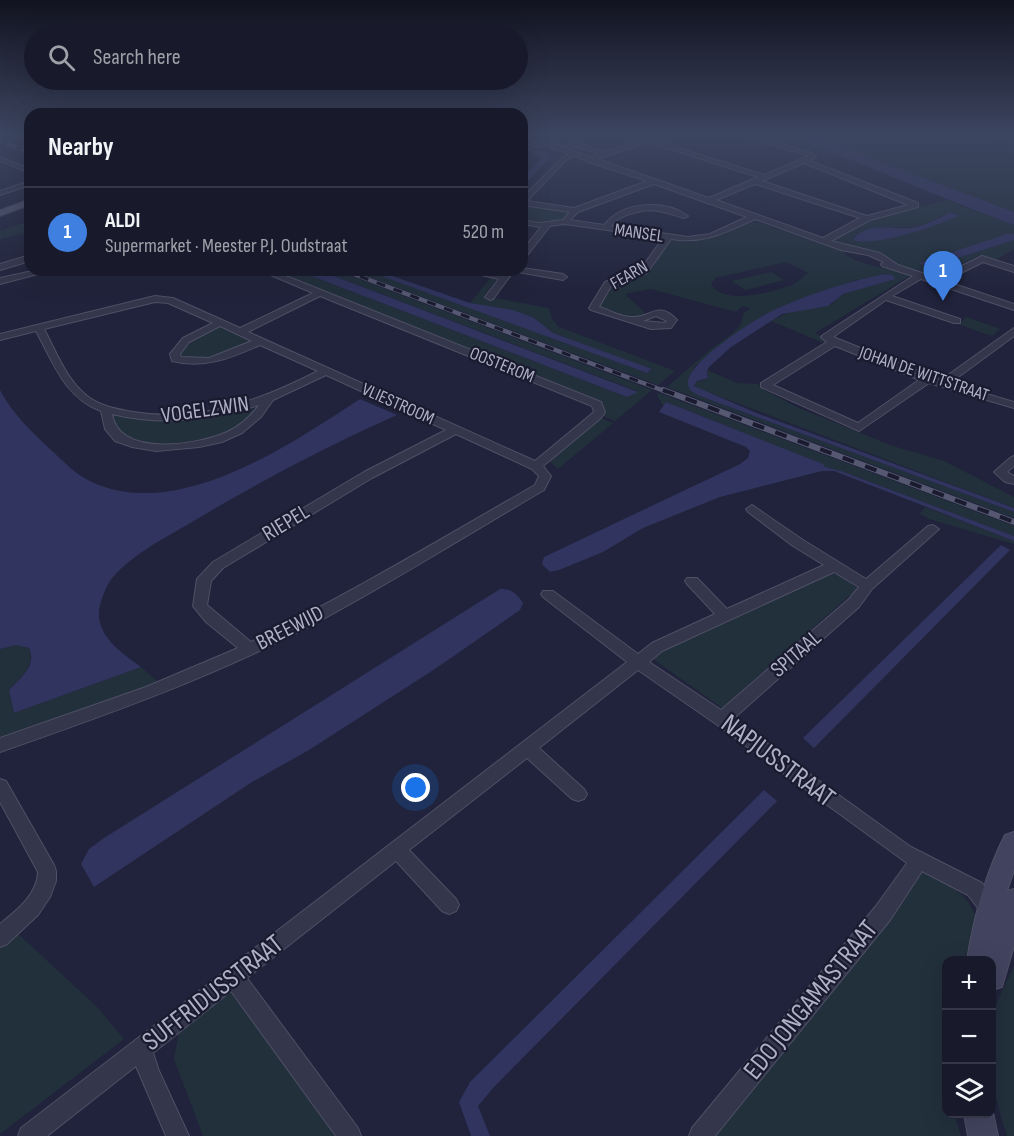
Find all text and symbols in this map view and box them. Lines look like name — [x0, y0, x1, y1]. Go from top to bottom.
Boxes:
search box — [24, 24, 528, 90]
icon: search — [45, 41, 78, 74]
text: Search here — [93, 44, 180, 71]
text: Nearby — [48, 132, 114, 163]
text: ALDI — [105, 207, 140, 234]
street label: MANSEL — [613, 219, 665, 247]
text: 1 — [64, 220, 71, 244]
text: 520 m — [463, 220, 504, 244]
text: Supermarket · Meester P.J. Oudstraat — [105, 234, 348, 258]
pin: 1 — [924, 252, 962, 301]
street label: FEARN — [607, 256, 651, 294]
street label: JOHAN DE WITTSTRAAT — [855, 342, 992, 406]
street label: OOSTEROM — [467, 343, 537, 387]
street label: VLIESTROOM — [358, 379, 438, 429]
street label: VOGELZWIN — [160, 391, 250, 429]
street label: RIEPEL — [258, 499, 314, 547]
street label: BREEWIJD — [252, 600, 328, 656]
street label: SPITAAL — [765, 625, 827, 683]
street label: NAPJUSSTRAAT — [715, 708, 841, 814]
your location — [401, 773, 430, 802]
street label: EDO JONGAMASTRAAT — [737, 914, 885, 1086]
street label: SUFFRIDUSSTRAAT — [136, 928, 290, 1058]
map controls — [942, 956, 996, 1118]
button: + — [942, 956, 996, 1010]
button: − — [942, 1010, 996, 1064]
button: layers — [942, 1064, 996, 1118]

